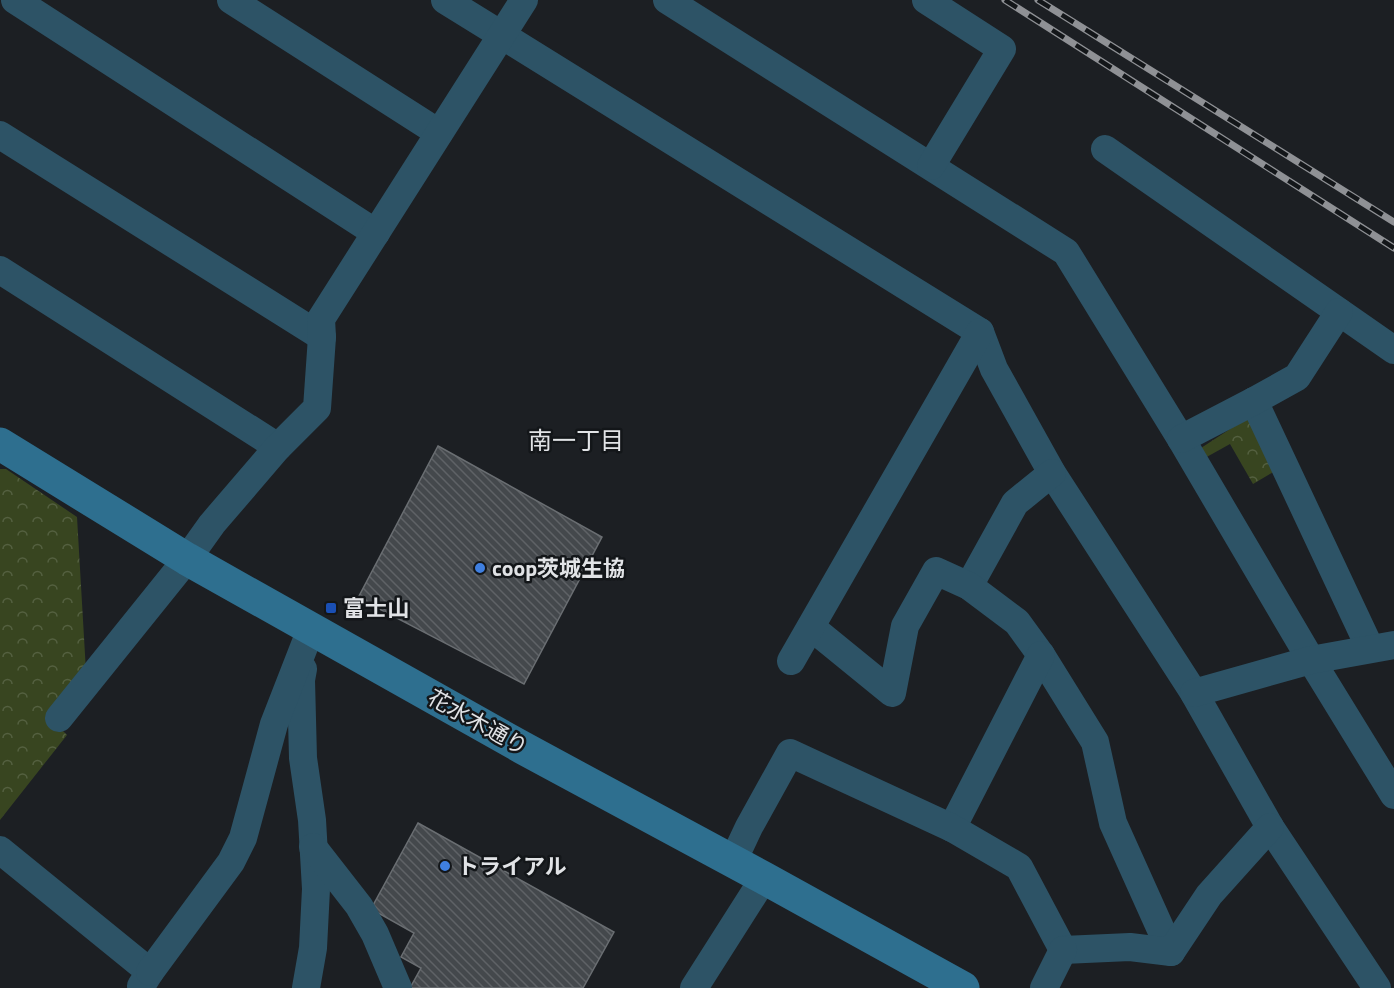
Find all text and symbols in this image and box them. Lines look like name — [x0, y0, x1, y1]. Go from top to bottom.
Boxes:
district label: 南一丁目 — [528, 422, 624, 458]
place label: coop茨城生協 — [492, 551, 625, 585]
marker: coop茨城生協 — [473, 561, 487, 575]
place label: 富士山 — [343, 591, 409, 625]
marker: 富士山 — [324, 601, 338, 615]
street label: 花水木通り — [422, 680, 534, 764]
place label: トライアル — [457, 849, 567, 883]
marker: トライアル — [438, 859, 452, 873]

